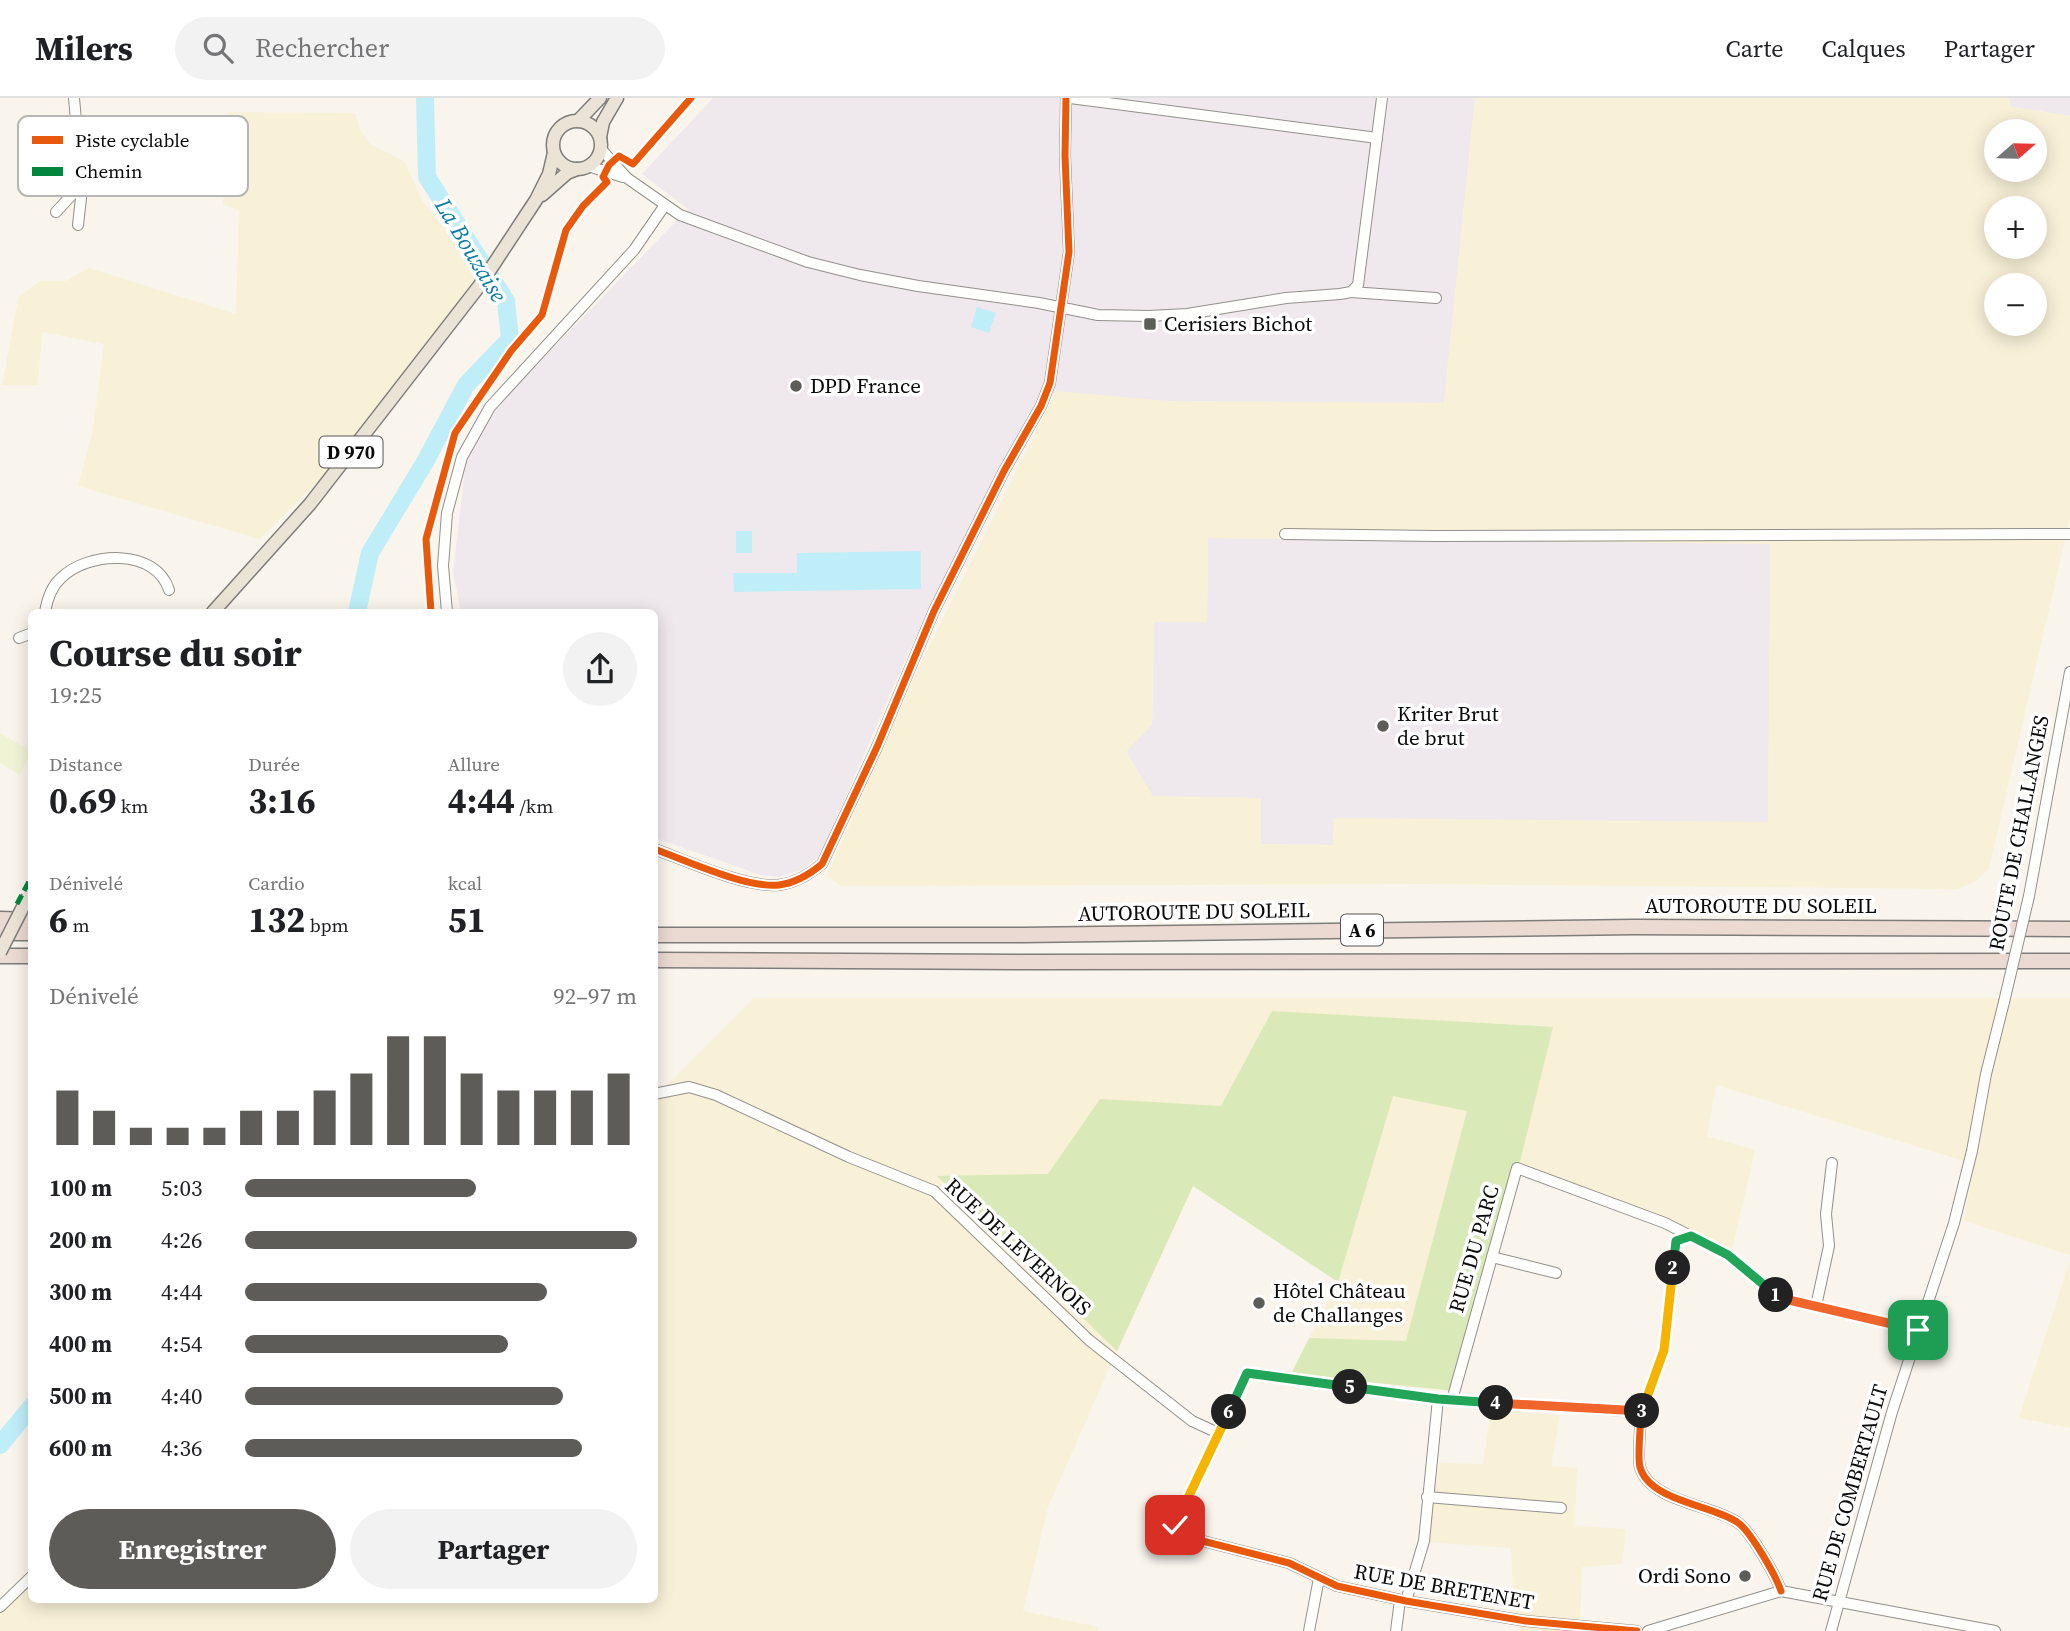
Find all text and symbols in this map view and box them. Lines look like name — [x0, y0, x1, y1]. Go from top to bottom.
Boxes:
search box — [175, 17, 665, 80]
text: Milers — [35, 26, 133, 71]
icon: search — [199, 29, 237, 67]
text: Rechercher — [255, 30, 389, 66]
text: Carte — [1726, 32, 1784, 65]
text: Calques — [1822, 32, 1906, 65]
text: Partager — [1944, 32, 2035, 65]
legend — [18, 116, 248, 196]
north arrow — [1984, 119, 2048, 182]
map controls — [1984, 119, 2047, 336]
text: Piste cyclable — [75, 127, 190, 153]
text: Chemin — [75, 158, 142, 184]
water label: La Bouzaise — [427, 191, 515, 309]
button: + — [1984, 196, 2047, 259]
button: − — [1984, 273, 2047, 336]
place label: Cerisiers Bichot — [1164, 309, 1312, 338]
marker: Cerisiers Bichot — [1142, 316, 1158, 332]
place label: DPD France — [810, 371, 921, 400]
marker: DPD France — [788, 378, 804, 394]
road number: D 970 — [320, 436, 382, 468]
text: Course du soir — [49, 627, 302, 679]
button: share — [563, 632, 637, 706]
text: 19:25 — [49, 679, 102, 711]
place label: Kriter Brut de brut — [1397, 699, 1499, 752]
street label: ROUTE DE CHALLANGES — [1981, 713, 2056, 953]
marker: Kriter Brut de brut — [1375, 718, 1391, 734]
text: Distance — [49, 751, 123, 777]
text: Durée — [248, 751, 300, 777]
text: Allure — [448, 751, 500, 777]
text: 0.69 — [49, 777, 116, 825]
text: 3:16 — [248, 777, 316, 825]
text: 4:44 — [448, 777, 515, 825]
text: km — [116, 793, 148, 819]
text: /km — [515, 793, 553, 819]
text: Dénivelé — [49, 870, 123, 896]
text: Cardio — [248, 870, 305, 896]
text: kcal — [448, 870, 482, 896]
street label: AUTOROUTE DU SOLEIL — [1645, 891, 1877, 920]
street label: AUTOROUTE DU SOLEIL — [1078, 895, 1310, 928]
text: 6 — [49, 896, 68, 944]
text: 132 — [248, 896, 305, 944]
text: 51 — [448, 896, 486, 944]
text: m — [68, 912, 90, 938]
text: bpm — [305, 912, 349, 938]
road number: A 6 — [1341, 915, 1383, 946]
text: Dénivelé — [49, 980, 139, 1012]
text: 92–97 m — [553, 980, 637, 1012]
street label: RUE DE LEVERNOIS — [939, 1171, 1098, 1322]
text: 100 m — [49, 1172, 112, 1204]
text: 5:03 — [161, 1172, 202, 1204]
street label: RUE DU PARC — [1441, 1182, 1506, 1316]
text: 200 m — [49, 1224, 112, 1256]
text: 4:26 — [161, 1224, 202, 1256]
pin: 2 — [1656, 1250, 1690, 1286]
text: 2 — [1667, 1254, 1678, 1280]
text: 300 m — [49, 1276, 112, 1308]
text: 4:44 — [161, 1276, 202, 1308]
place label: Hôtel Château de Challanges — [1273, 1276, 1406, 1329]
pin: 1 — [1758, 1278, 1794, 1312]
text: 1 — [1770, 1281, 1781, 1307]
marker: Hôtel Château de Challanges — [1251, 1295, 1267, 1311]
pin — [1888, 1300, 1948, 1360]
icon: arrive — [1899, 1311, 1937, 1349]
text: 400 m — [49, 1328, 112, 1360]
text: 4:54 — [161, 1328, 202, 1360]
pin: 5 — [1332, 1370, 1368, 1404]
text: 5 — [1344, 1373, 1355, 1399]
text: 500 m — [49, 1380, 112, 1412]
text: 4:40 — [161, 1380, 202, 1412]
street label: RUE DE COMBERTAULT — [1805, 1381, 1894, 1605]
pin: 4 — [1478, 1386, 1514, 1420]
text: 4 — [1490, 1389, 1501, 1415]
pin: 6 — [1212, 1394, 1246, 1430]
pin: 3 — [1624, 1394, 1660, 1428]
text: 3 — [1636, 1397, 1647, 1423]
text: 6 — [1223, 1398, 1234, 1424]
text: 600 m — [49, 1432, 112, 1464]
text: 4:36 — [161, 1432, 202, 1464]
pin — [1145, 1495, 1205, 1555]
icon: check — [1156, 1506, 1194, 1544]
button: Enregistrer — [49, 1509, 336, 1589]
button: Partager — [350, 1509, 637, 1589]
street label: RUE DE BRETENET — [1352, 1556, 1537, 1617]
place label: Ordi Sono — [1638, 1561, 1731, 1590]
marker: Ordi Sono — [1737, 1568, 1753, 1584]

